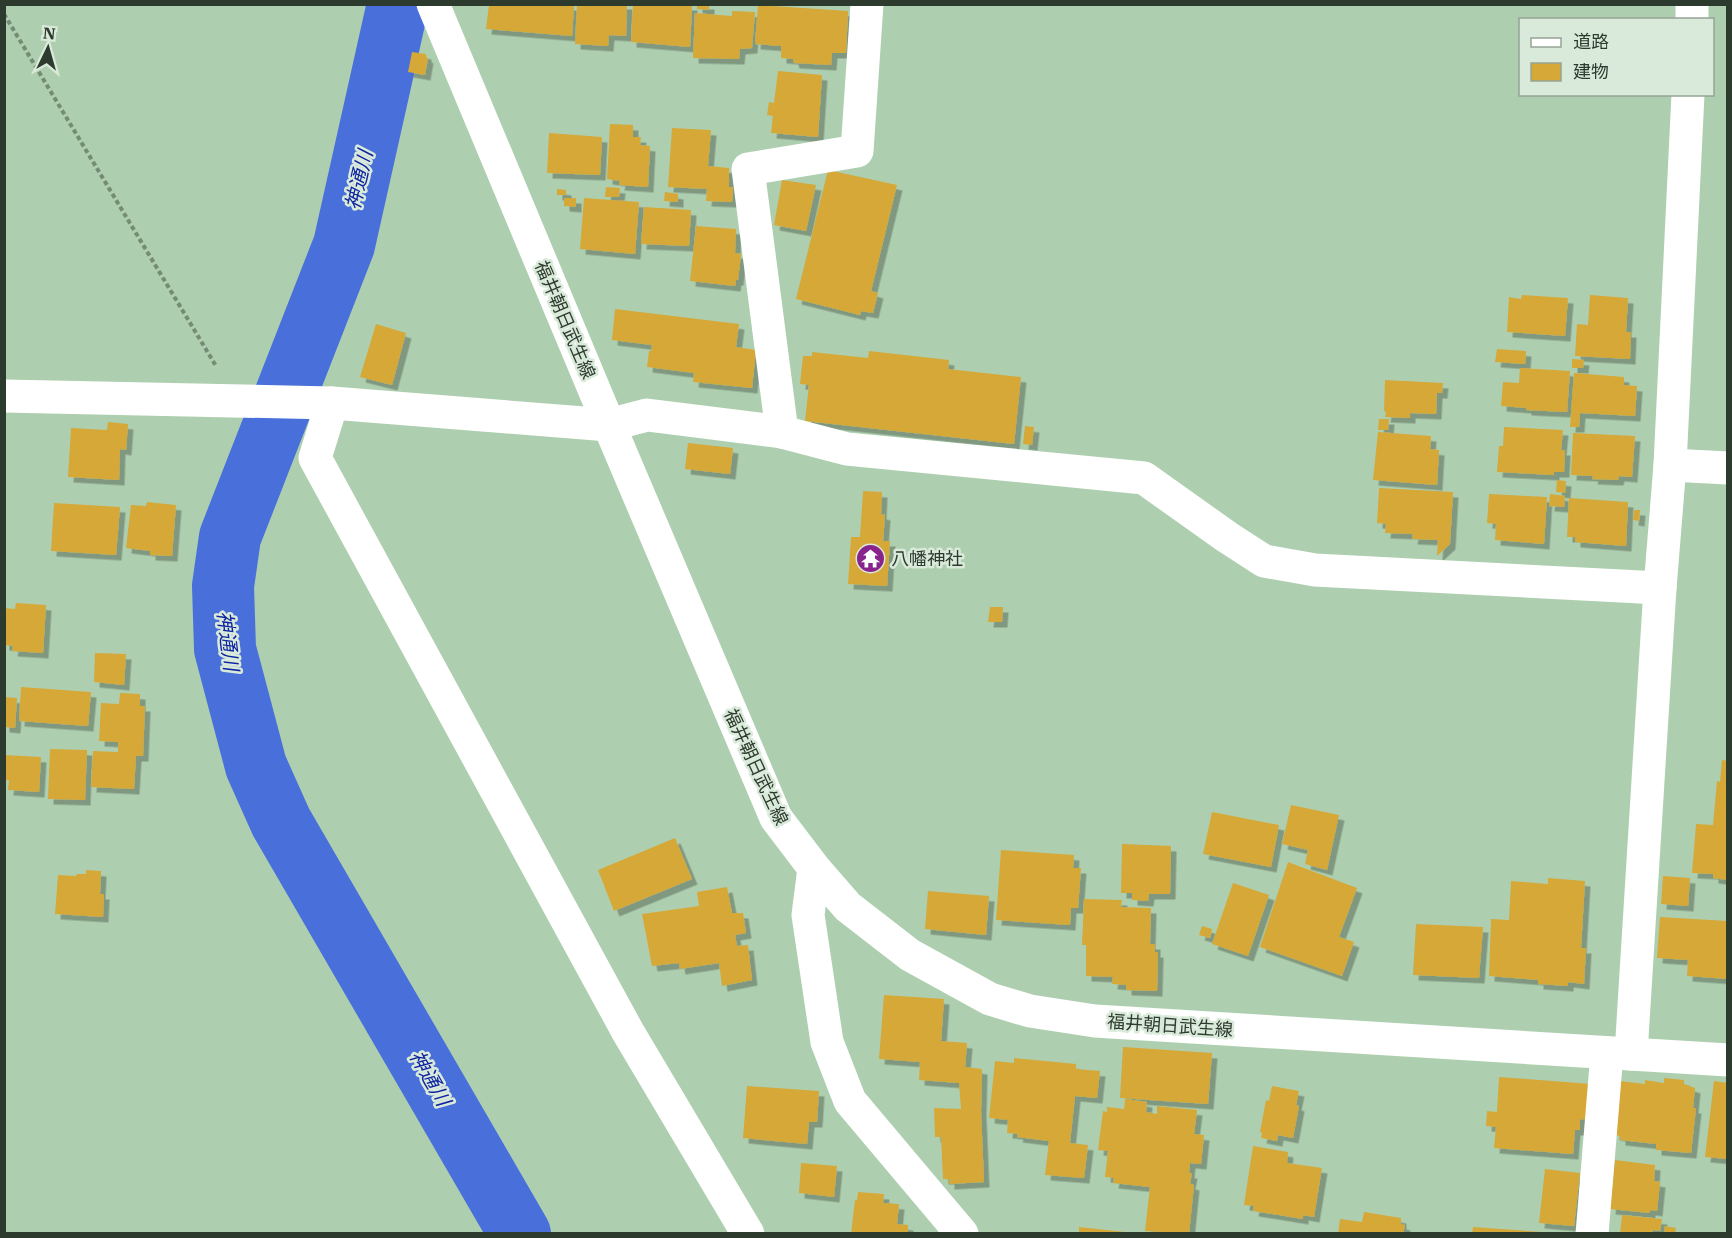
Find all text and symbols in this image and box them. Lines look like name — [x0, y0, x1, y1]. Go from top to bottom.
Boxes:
north arrow — [18, 18, 78, 78]
legend — [1519, 18, 1714, 96]
text: N — [42, 23, 56, 44]
text: 道路 — [1573, 30, 1609, 53]
text: 建物 — [1573, 60, 1609, 83]
water label: 神通川 — [339, 146, 379, 212]
street label: 福井朝日武生線 — [530, 257, 601, 382]
temple icon: 八幡神社 — [854, 543, 886, 575]
place label: 八幡神社 — [891, 547, 963, 570]
water label: 神通川 — [211, 610, 246, 674]
street label: 福井朝日武生線 — [719, 705, 794, 829]
street label: 福井朝日武生線 — [1106, 1010, 1234, 1041]
water label: 神通川 — [404, 1045, 458, 1112]

